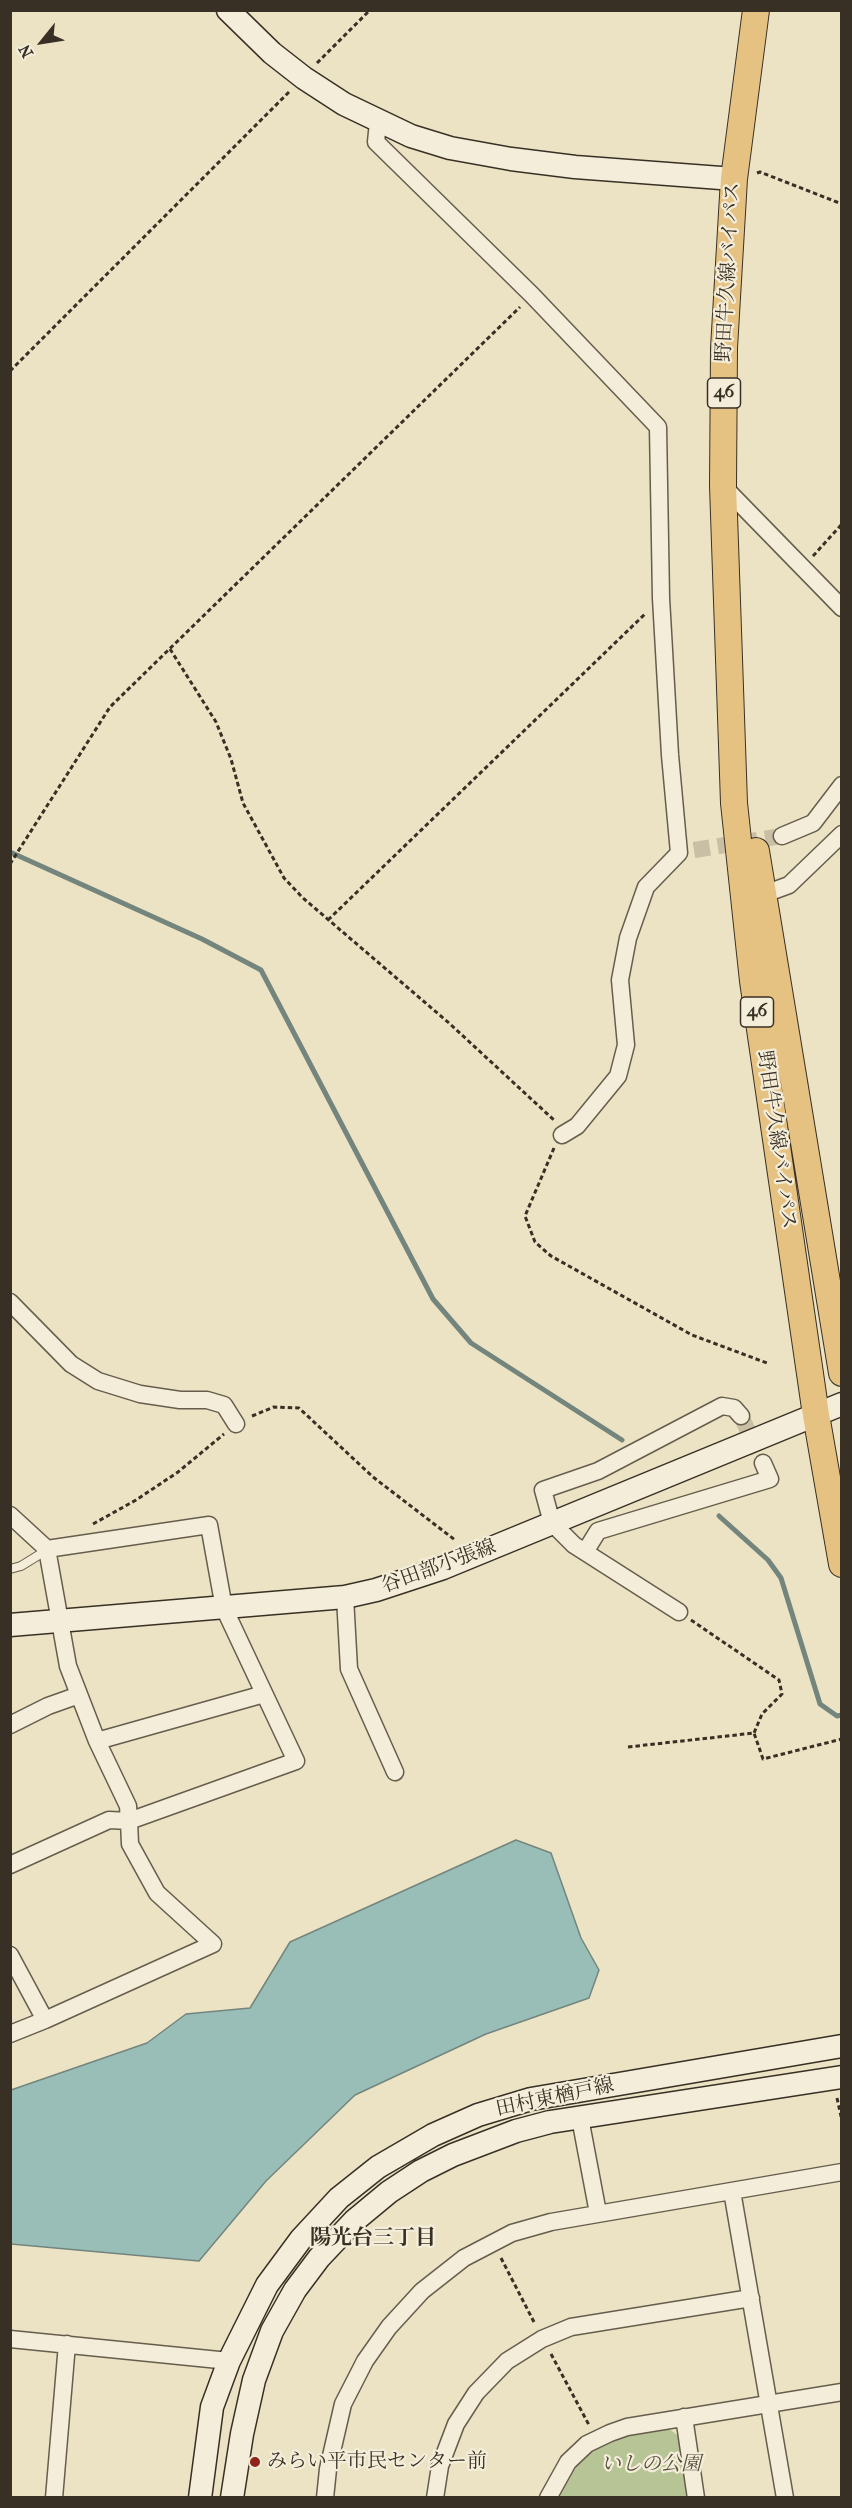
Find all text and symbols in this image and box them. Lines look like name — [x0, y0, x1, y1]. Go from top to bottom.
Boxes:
north arrow — [12, 12, 72, 72]
text: N — [15, 41, 37, 61]
street label: 野田牛久線バイパス — [712, 181, 746, 363]
road number: 46 — [708, 378, 740, 408]
road number: 46 — [740, 997, 774, 1027]
street label: 野田牛久線バイパス — [752, 1049, 800, 1231]
street label: 谷田部小張線 — [379, 1535, 499, 1599]
street label: 田村東楢戸線 — [494, 2074, 616, 2122]
district label: 陽光台三丁目 — [310, 2226, 436, 2252]
place label: みらい平市民センター前 — [267, 2450, 487, 2474]
park label: いしの公園 — [601, 2453, 701, 2477]
marker: みらい平市民センター前 — [248, 2455, 262, 2469]

